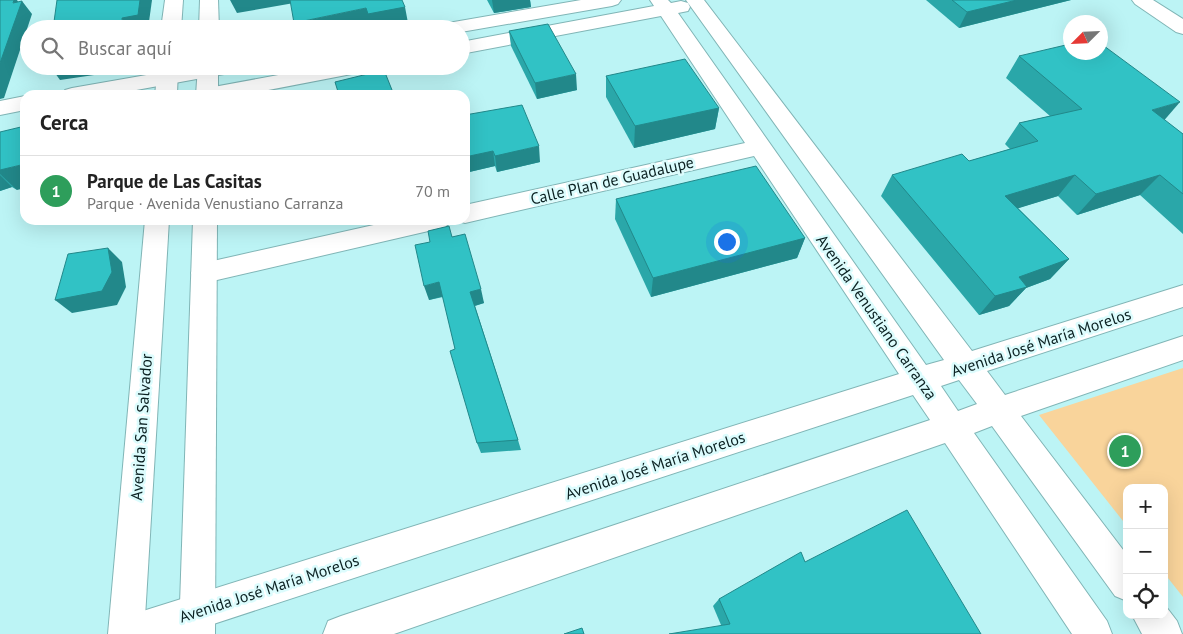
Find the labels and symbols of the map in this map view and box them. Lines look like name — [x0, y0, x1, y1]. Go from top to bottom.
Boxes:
north arrow — [1063, 15, 1108, 60]
street label: Calle Plan de Guadalupe — [528, 151, 696, 209]
your location — [714, 229, 740, 255]
street label: Avenida Venustiano Carranza — [812, 231, 942, 403]
street label: Avenida José María Morelos — [949, 303, 1134, 381]
street label: Avenida San Salvador — [126, 352, 156, 501]
street label: Avenida José María Morelos — [563, 426, 748, 504]
pin: 1 — [1109, 432, 1141, 470]
street label: Avenida José María Morelos — [177, 549, 362, 627]

